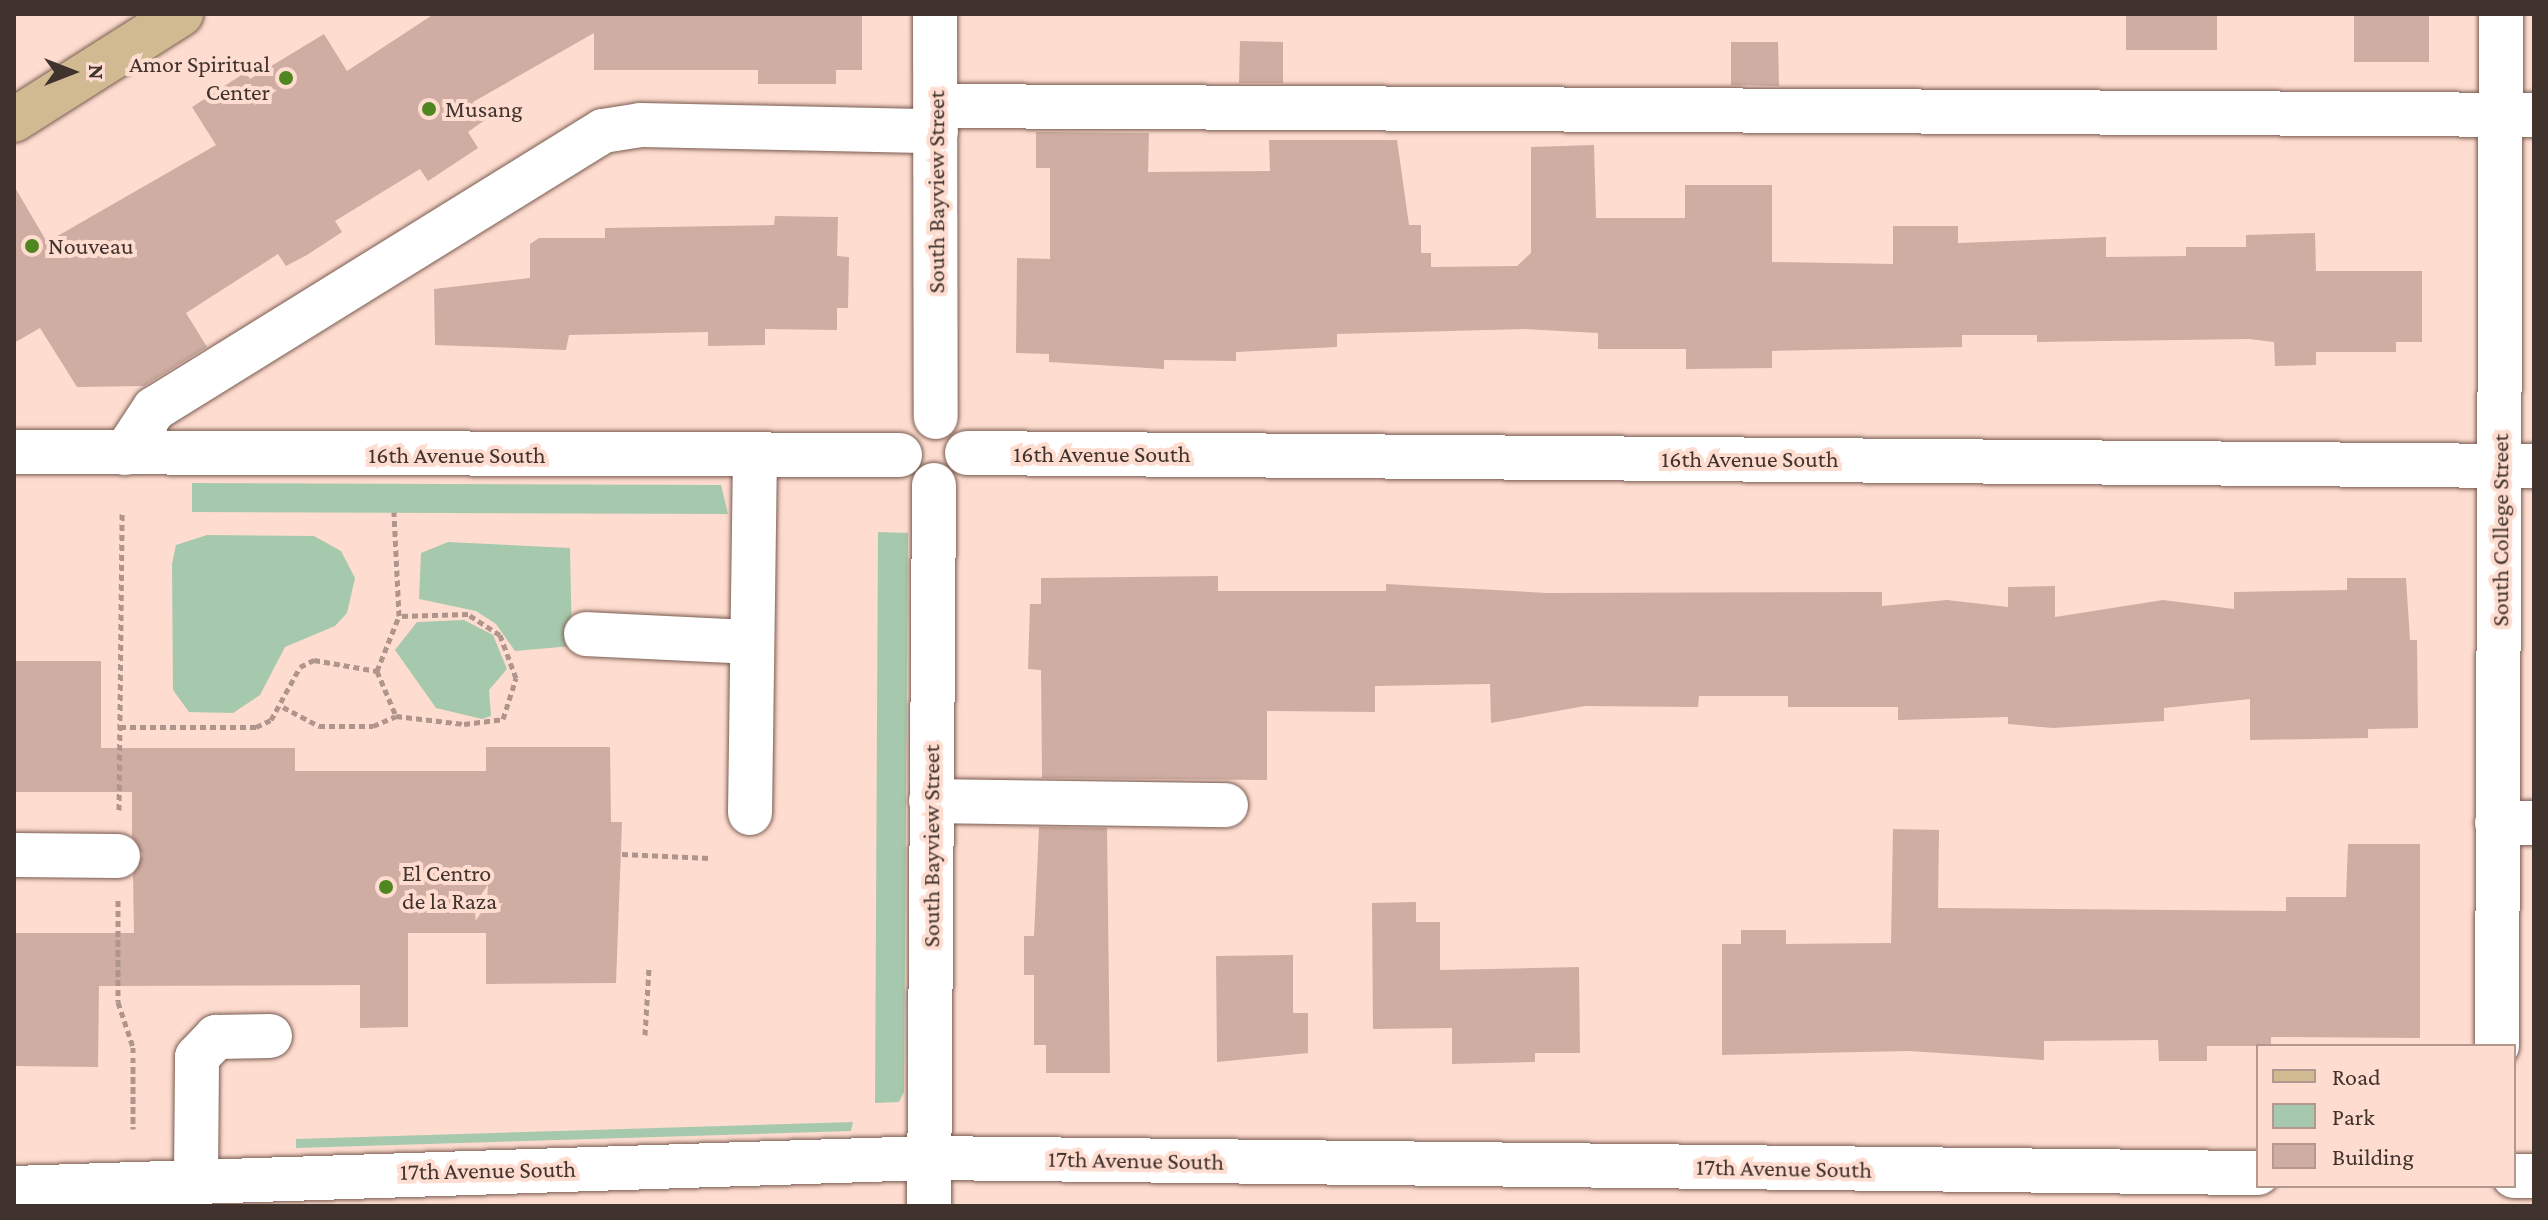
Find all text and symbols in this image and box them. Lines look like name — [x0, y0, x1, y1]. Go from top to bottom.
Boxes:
north arrow — [32, 32, 112, 112]
place label: Amor Spiritual Center — [129, 50, 270, 106]
text: N — [84, 65, 109, 80]
marker: Amor Spiritual Center — [277, 69, 295, 87]
street label: South Bayview Street — [922, 91, 950, 293]
place label: Musang — [445, 95, 523, 123]
marker: Musang — [420, 100, 438, 118]
place label: Nouveau — [48, 232, 134, 260]
marker: Nouveau — [23, 237, 41, 255]
street label: South College Street — [2486, 433, 2514, 627]
street label: 16th Avenue South — [1013, 440, 1191, 468]
street label: 16th Avenue South — [368, 441, 546, 469]
street label: 16th Avenue South — [1661, 445, 1839, 473]
street label: South Bayview Street — [917, 745, 945, 947]
place label: El Centro de la Raza — [402, 859, 497, 915]
marker: El Centro de la Raza — [377, 878, 395, 896]
legend — [2256, 1044, 2516, 1188]
text: Road — [2332, 1063, 2381, 1090]
text: Park — [2332, 1103, 2375, 1130]
text: Building — [2332, 1143, 2414, 1170]
street label: 17th Avenue South — [1048, 1144, 1224, 1176]
street label: 17th Avenue South — [1696, 1152, 1872, 1184]
street label: 17th Avenue South — [400, 1154, 576, 1186]

